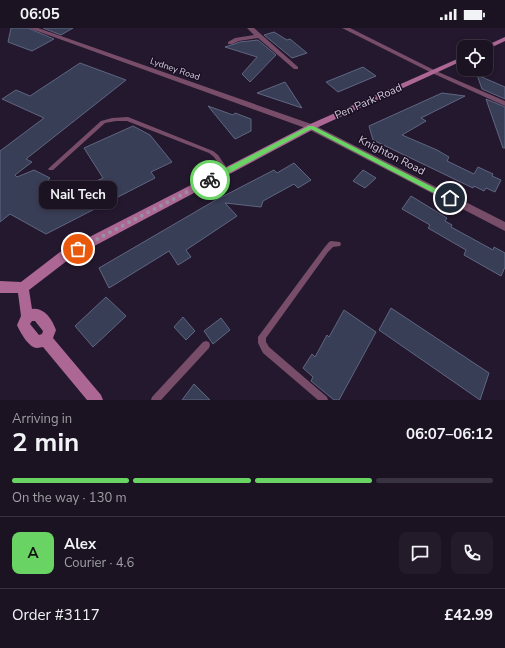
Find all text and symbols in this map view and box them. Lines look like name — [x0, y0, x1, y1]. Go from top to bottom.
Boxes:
text: 06:05 — [20, 4, 60, 24]
map controls — [457, 40, 493, 76]
button: locate — [457, 40, 493, 76]
street label: Lydney Road — [148, 55, 202, 83]
street label: Pen Park Road — [332, 80, 404, 123]
street label: Knighton Road — [356, 132, 428, 179]
courier — [190, 160, 230, 200]
icon: bike — [199, 169, 221, 191]
callout: Nail Tech — [39, 181, 117, 209]
pin — [433, 181, 467, 215]
text: Nail Tech — [50, 186, 106, 204]
icon: home — [439, 187, 461, 209]
pin — [61, 232, 95, 266]
icon: bag — [67, 238, 89, 260]
text: Arriving in — [12, 410, 72, 428]
text: 06:07–06:12 — [406, 424, 493, 444]
text: 2 min — [12, 425, 79, 460]
text: On the way · 130 m — [12, 489, 127, 507]
button: chat — [399, 532, 441, 574]
button: phone — [451, 532, 493, 574]
text: Alex — [64, 534, 96, 554]
text: A — [27, 543, 39, 563]
text: Courier · 4.6 — [64, 554, 134, 572]
text: Order #3117 — [12, 605, 100, 625]
text: £42.99 — [444, 605, 493, 625]

